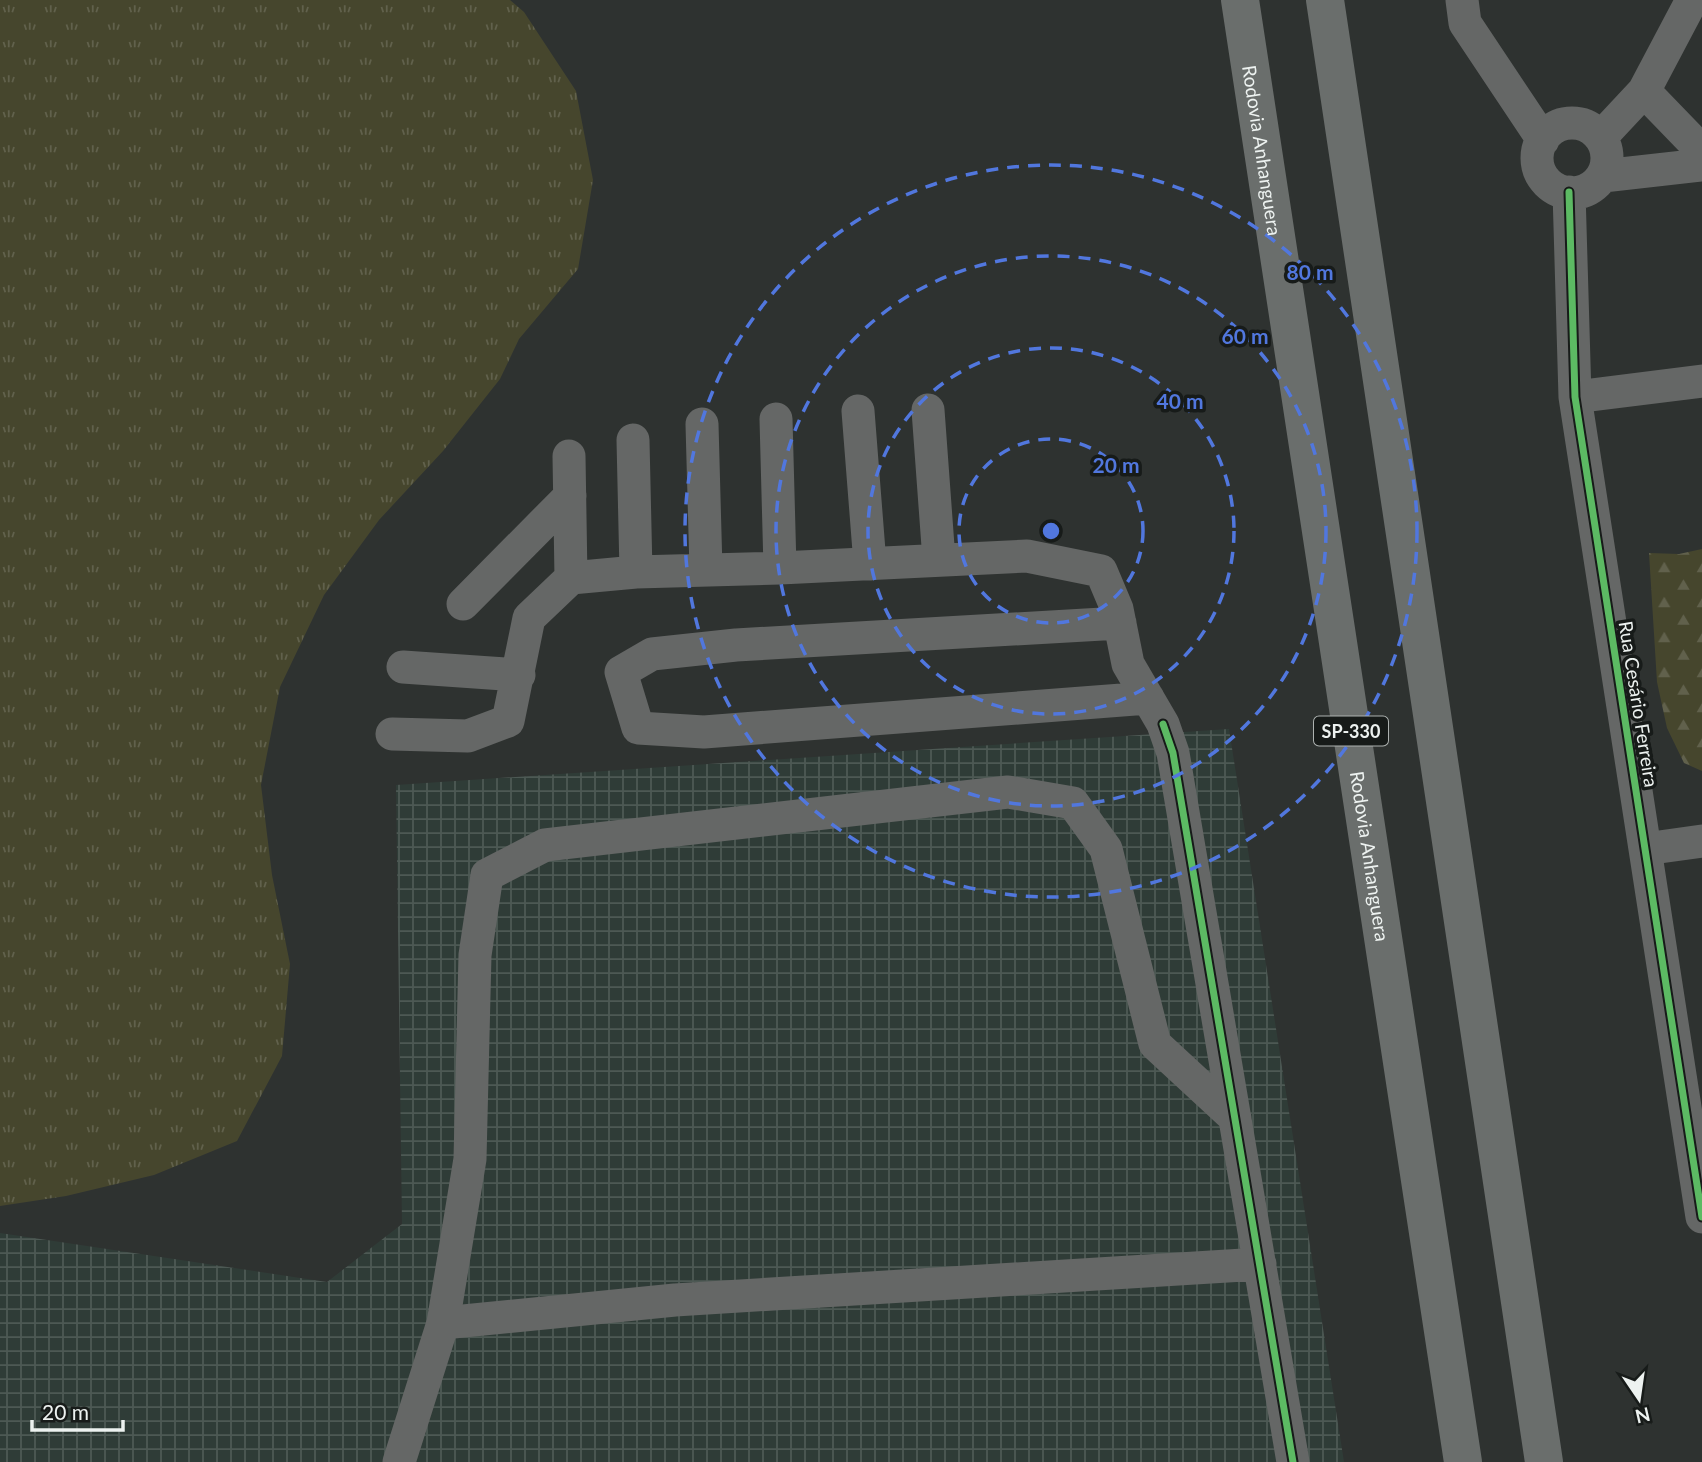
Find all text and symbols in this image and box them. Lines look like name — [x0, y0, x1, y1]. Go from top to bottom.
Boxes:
street label: Rodovia Anhanguera — [1239, 63, 1287, 237]
text: 80 m — [1286, 259, 1334, 284]
text: 60 m — [1221, 323, 1269, 348]
text: 40 m — [1156, 388, 1204, 413]
text: 20 m — [1092, 452, 1140, 477]
centre of rings — [1039, 519, 1063, 543]
street label: Rua Cesário Ferreira — [1615, 619, 1663, 789]
road number: SP-330 — [1314, 716, 1388, 746]
street label: Rodovia Anhanguera — [1346, 769, 1395, 943]
north arrow — [1604, 1364, 1674, 1434]
scale bar — [32, 1388, 122, 1432]
text: 20 m — [42, 1399, 89, 1424]
text: N — [1633, 1403, 1653, 1429]

